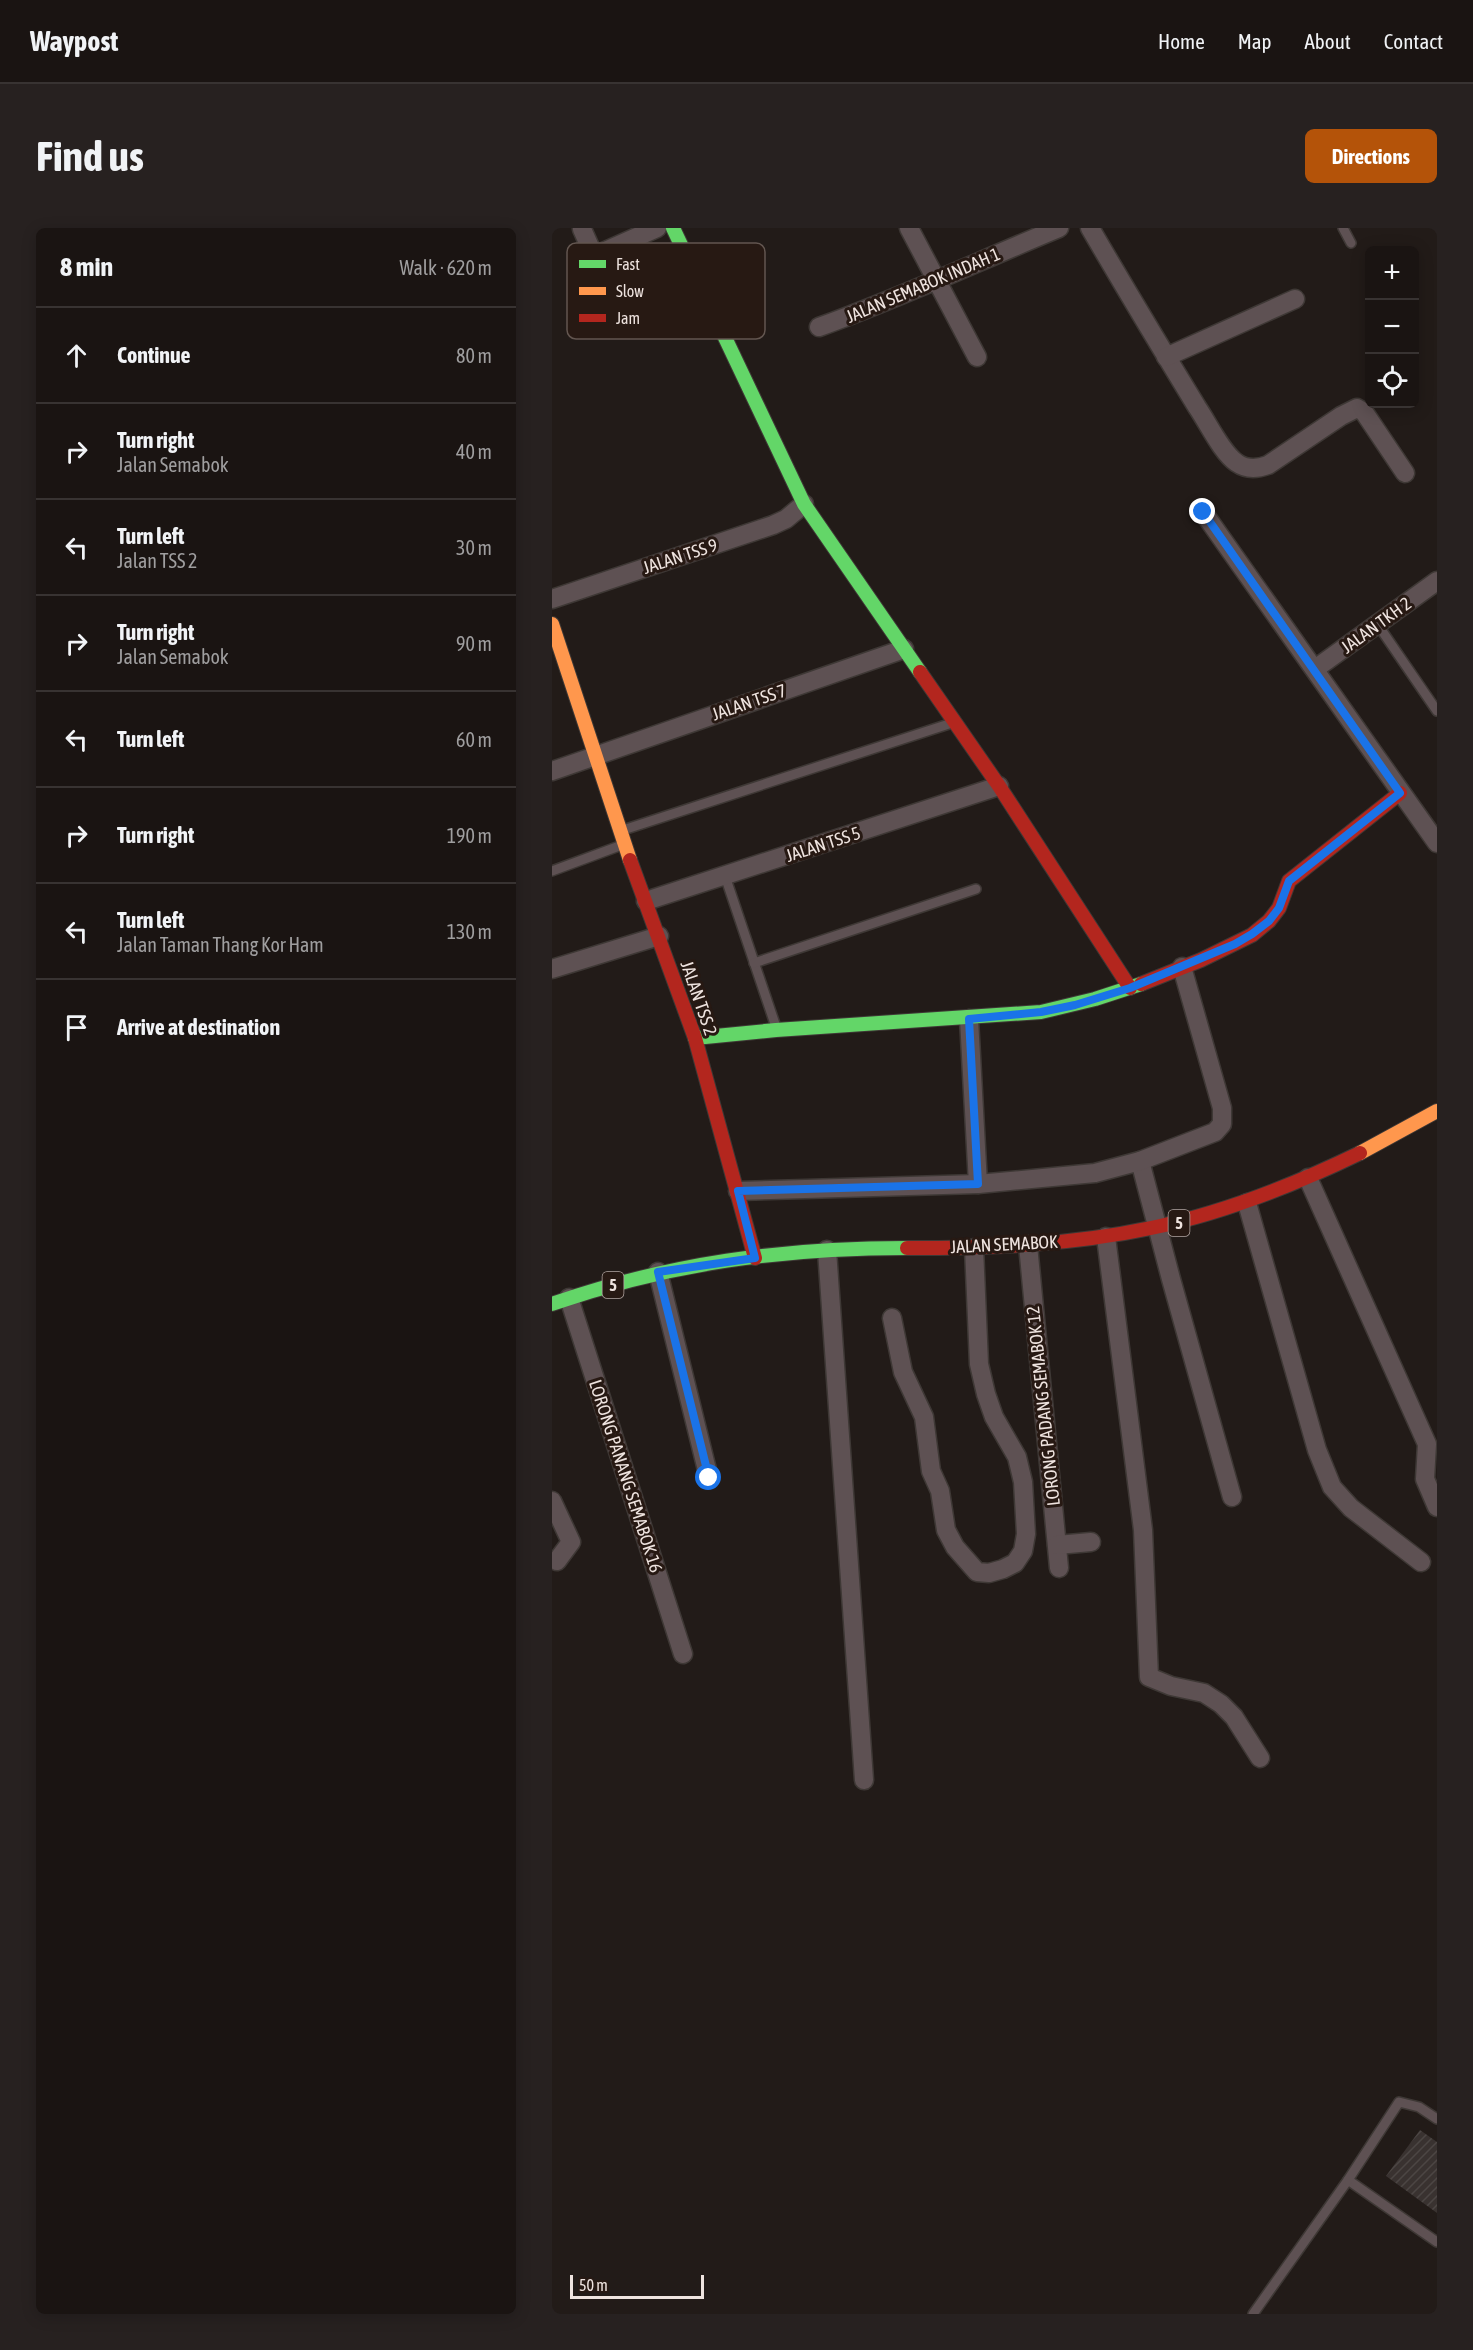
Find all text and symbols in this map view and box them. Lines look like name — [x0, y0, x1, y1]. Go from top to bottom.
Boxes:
text: Waypost — [30, 25, 118, 57]
text: Home — [1158, 29, 1205, 53]
text: Map — [1238, 29, 1272, 53]
text: About — [1305, 29, 1351, 53]
text: Contact — [1384, 29, 1443, 53]
button: Directions — [1305, 129, 1437, 183]
text: Find us — [36, 132, 144, 180]
legend — [567, 243, 765, 339]
street label: JALAN SEMABOK INDAH 1 — [843, 243, 1003, 327]
map controls — [1365, 246, 1419, 408]
button: + — [1365, 246, 1419, 300]
text: 8 min — [60, 252, 113, 282]
text: Fast — [616, 255, 640, 273]
text: Walk · 620 m — [400, 256, 492, 279]
text: Slow — [616, 282, 644, 300]
button: − — [1365, 300, 1419, 354]
text: Jam — [616, 309, 640, 327]
icon: ahead — [60, 339, 93, 372]
text: Continue — [117, 342, 191, 368]
text: 80 m — [456, 344, 492, 367]
button: locate — [1365, 354, 1419, 408]
text: Turn right — [117, 427, 194, 453]
icon: right — [60, 435, 93, 468]
text: 40 m — [456, 440, 492, 463]
text: Jalan Semabok — [117, 453, 229, 476]
route end — [1189, 498, 1215, 524]
text: Turn left — [117, 523, 184, 549]
icon: left — [60, 531, 93, 564]
street label: JALAN TSS 9 — [640, 534, 720, 578]
text: 30 m — [456, 536, 492, 559]
text: Jalan TSS 2 — [117, 549, 197, 572]
street label: JALAN TKH 2 — [1337, 593, 1415, 657]
text: Turn right — [117, 619, 194, 645]
icon: right — [60, 627, 93, 660]
text: 90 m — [456, 632, 492, 655]
text: Jalan Semabok — [117, 645, 229, 668]
street label: JALAN TSS 7 — [709, 679, 789, 725]
icon: left — [60, 723, 93, 756]
text: Turn left — [117, 726, 184, 752]
text: 60 m — [456, 728, 492, 751]
icon: right — [60, 819, 93, 852]
text: Turn right — [117, 822, 194, 848]
street label: JALAN TSS 5 — [783, 822, 863, 866]
text: 190 m — [447, 824, 492, 847]
text: Turn left — [117, 907, 184, 933]
icon: left — [60, 915, 93, 948]
text: 130 m — [447, 920, 492, 943]
text: Jalan Taman Thang Kor Ham — [117, 933, 324, 956]
street label: JALAN TSS 2 — [676, 958, 722, 1038]
icon: arrive — [60, 1011, 93, 1044]
text: Arrive at destination — [117, 1014, 280, 1040]
road number: 5 — [1168, 1210, 1190, 1236]
street label: JALAN SEMABOK — [950, 1231, 1058, 1257]
road number: 5 — [602, 1272, 624, 1298]
street label: LORONG PADANG SEMABOK 12 — [1022, 1305, 1064, 1507]
street label: LORONG PANANG SEMABOK 16 — [585, 1377, 667, 1575]
route start — [695, 1464, 721, 1490]
scale bar — [570, 2272, 704, 2300]
text: 50 m — [579, 2276, 608, 2294]

